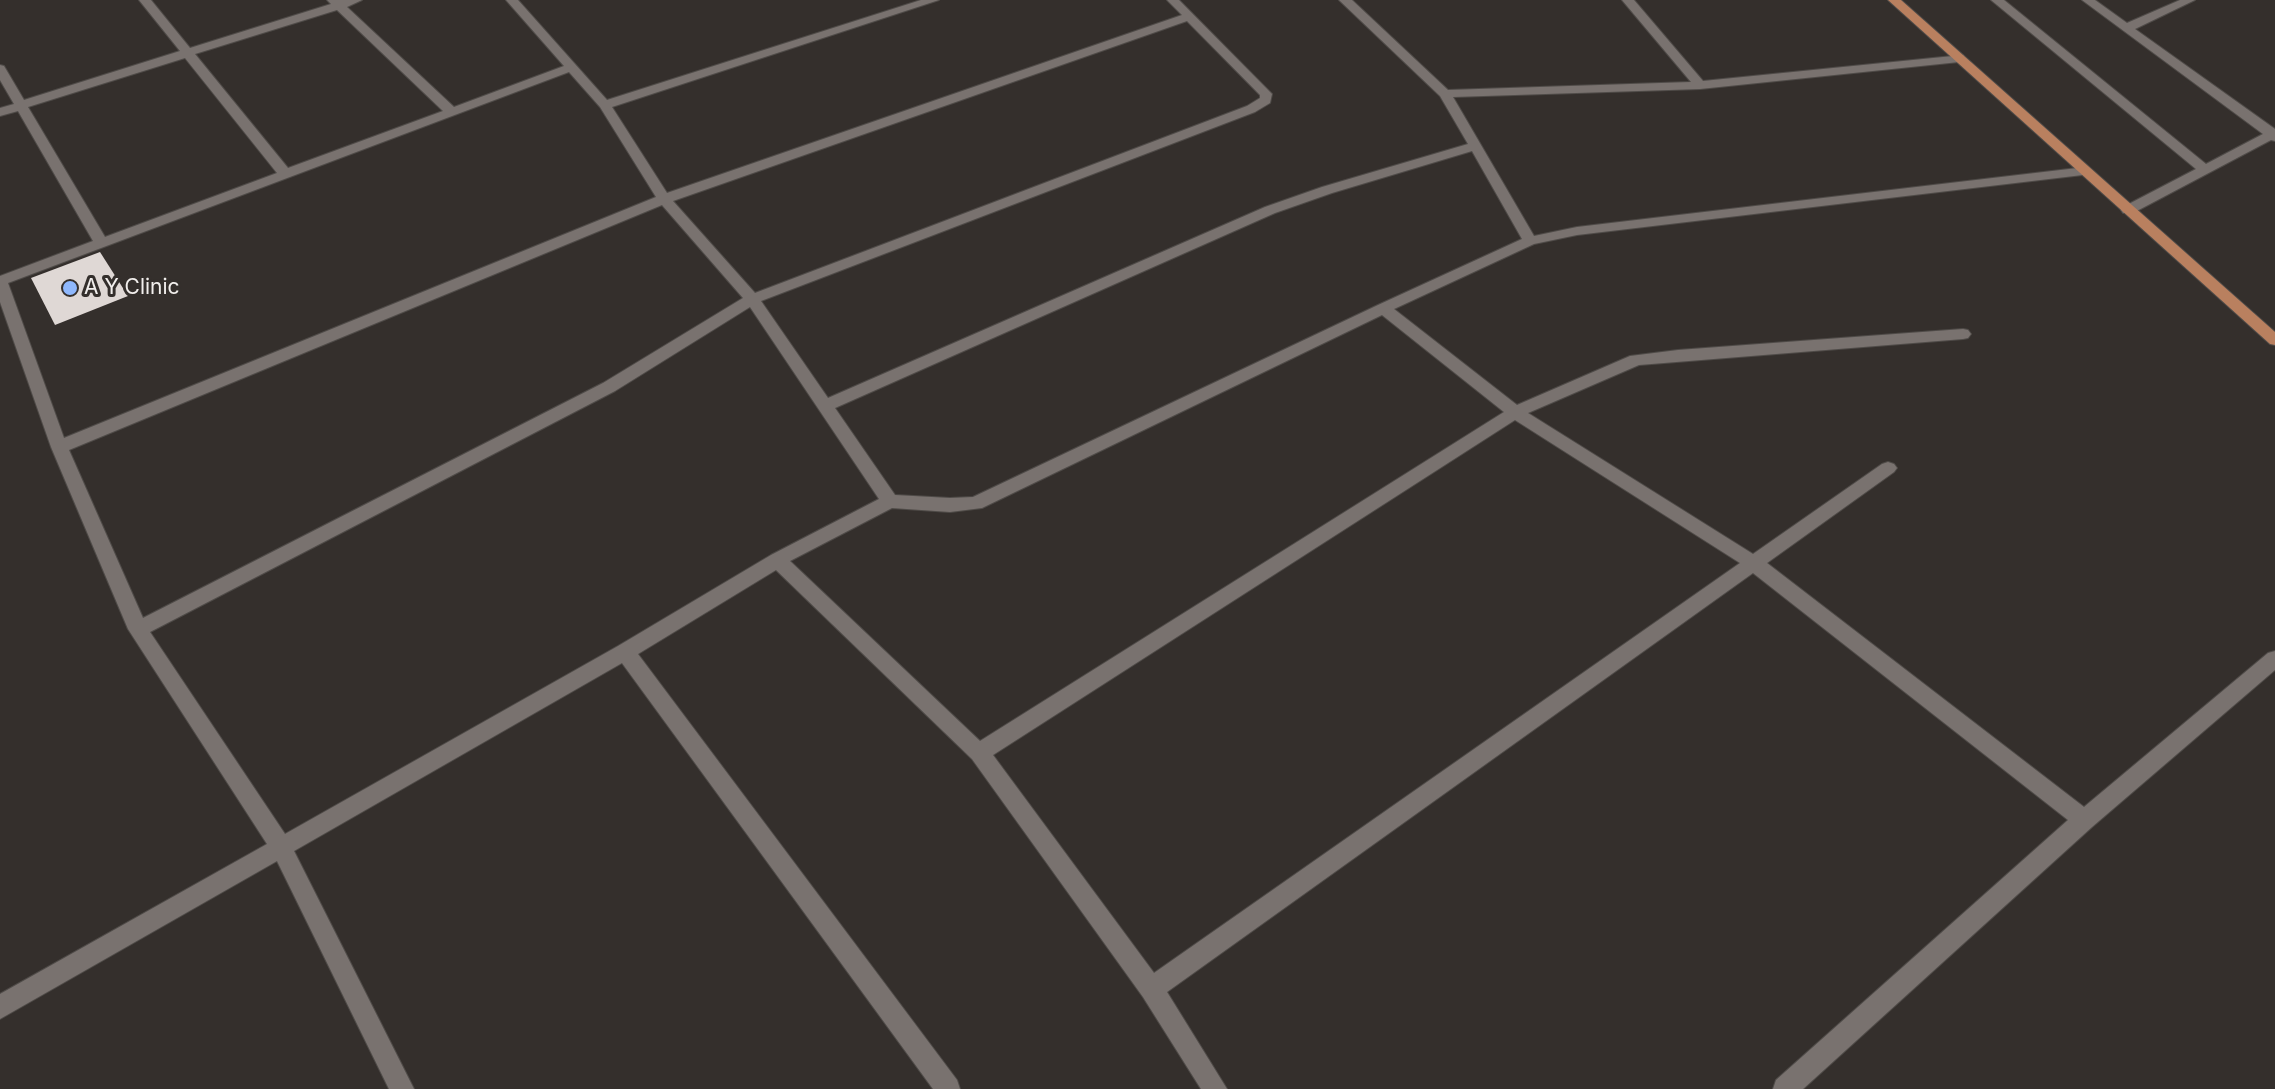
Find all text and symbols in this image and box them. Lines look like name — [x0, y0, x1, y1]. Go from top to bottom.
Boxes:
place label: A Y Clinic — [84, 275, 180, 301]
marker: A Y Clinic — [61, 279, 79, 297]

